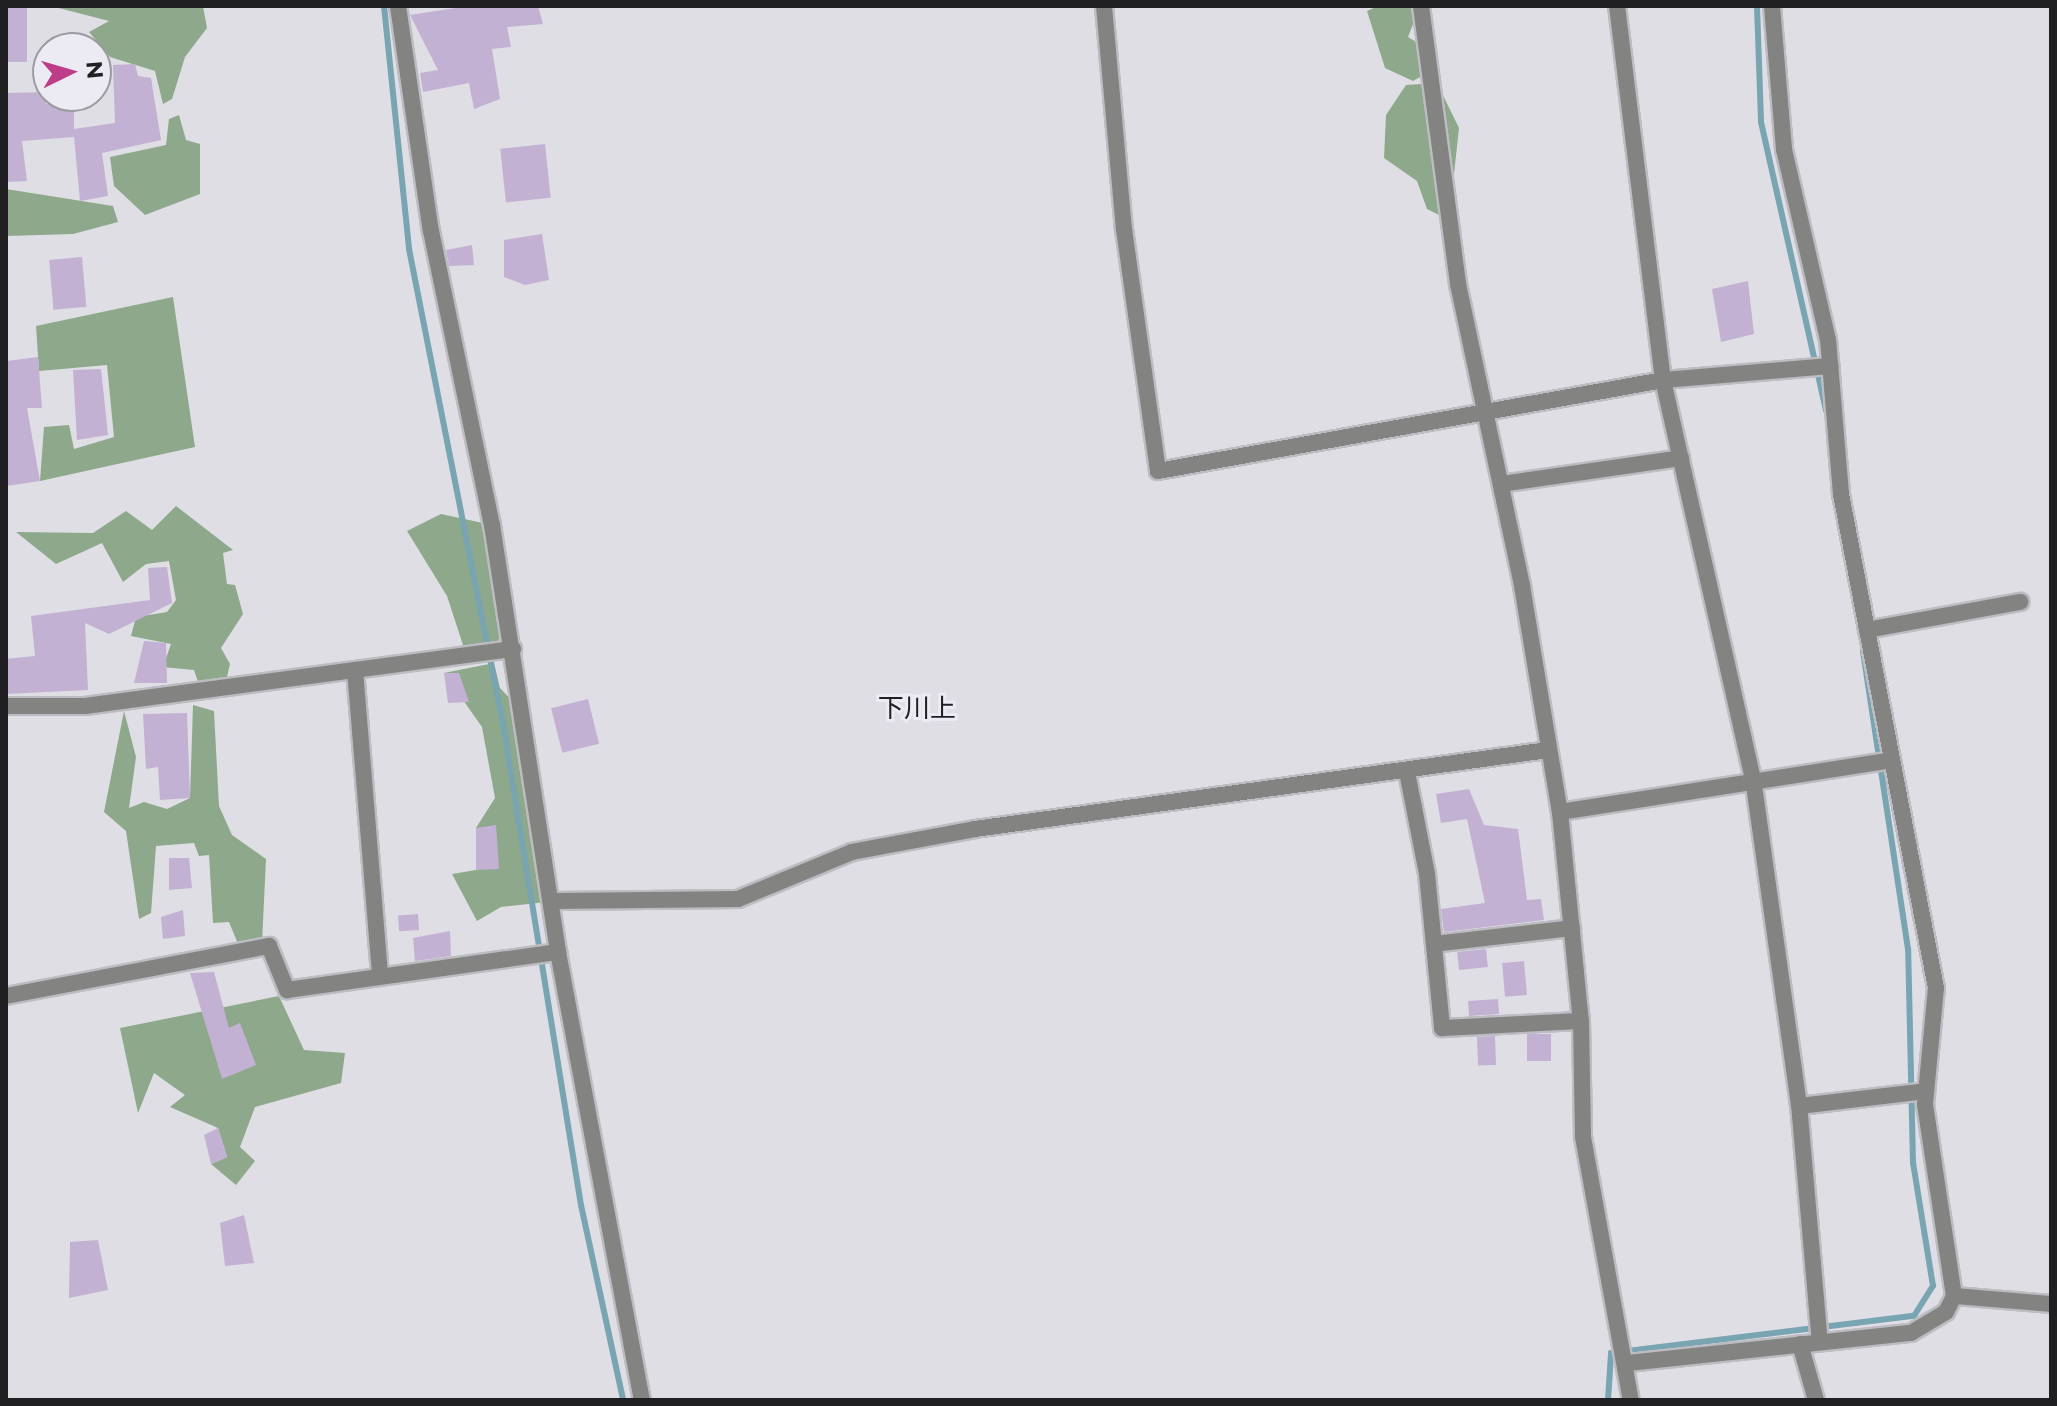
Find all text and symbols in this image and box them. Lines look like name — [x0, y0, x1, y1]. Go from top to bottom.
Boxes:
north arrow — [32, 32, 112, 112]
text: N — [80, 60, 109, 80]
district label: 下川上 — [878, 693, 956, 725]

